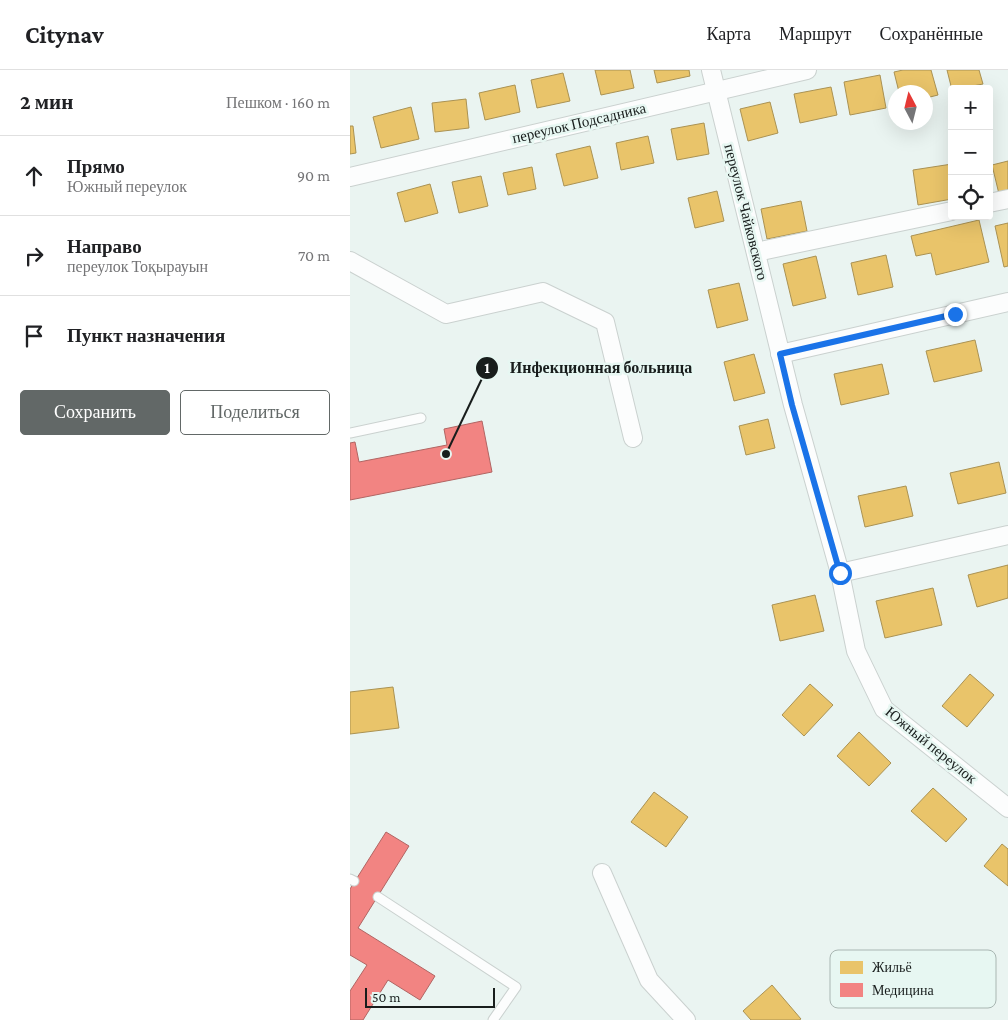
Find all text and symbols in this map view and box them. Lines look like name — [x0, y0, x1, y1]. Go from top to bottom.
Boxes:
text: Citynav — [25, 21, 104, 48]
text: Карта — [706, 24, 751, 44]
text: Маршрут — [779, 24, 851, 44]
text: Сохранённые — [879, 24, 983, 44]
north arrow — [888, 85, 933, 130]
map controls — [948, 85, 993, 220]
button: + — [948, 85, 993, 130]
text: 2 мин — [20, 90, 73, 114]
text: Пешком · 160 m — [226, 94, 330, 111]
street label: переулок Подсадника — [511, 100, 648, 146]
button: − — [948, 130, 993, 175]
street label: переулок Чайковского — [721, 142, 771, 282]
text: Прямо — [67, 156, 125, 177]
icon: ahead — [20, 162, 48, 190]
text: 90 m — [297, 167, 330, 184]
button: locate — [948, 175, 993, 220]
text: Южный переулок — [67, 178, 187, 195]
text: Направо — [67, 236, 142, 257]
icon: right — [20, 242, 48, 270]
text: 70 m — [298, 247, 330, 264]
text: переулок Тоқырауын — [67, 258, 208, 275]
route end — [944, 303, 967, 326]
icon: arrive — [20, 322, 48, 350]
text: Пункт назначения — [67, 325, 225, 346]
callout: Инфекционная больница — [474, 352, 702, 383]
text: Инфекционная больница — [510, 359, 692, 377]
text: 1 — [484, 360, 490, 376]
button: Сохранить — [20, 390, 170, 435]
button: Поделиться — [180, 390, 330, 435]
route start — [829, 562, 852, 585]
street label: Южный переулок — [882, 703, 980, 787]
legend — [830, 950, 996, 1008]
text: Жильё — [872, 959, 912, 975]
text: Медицина — [872, 982, 934, 998]
scale bar — [365, 985, 495, 1008]
text: 50 m — [372, 989, 400, 1005]

